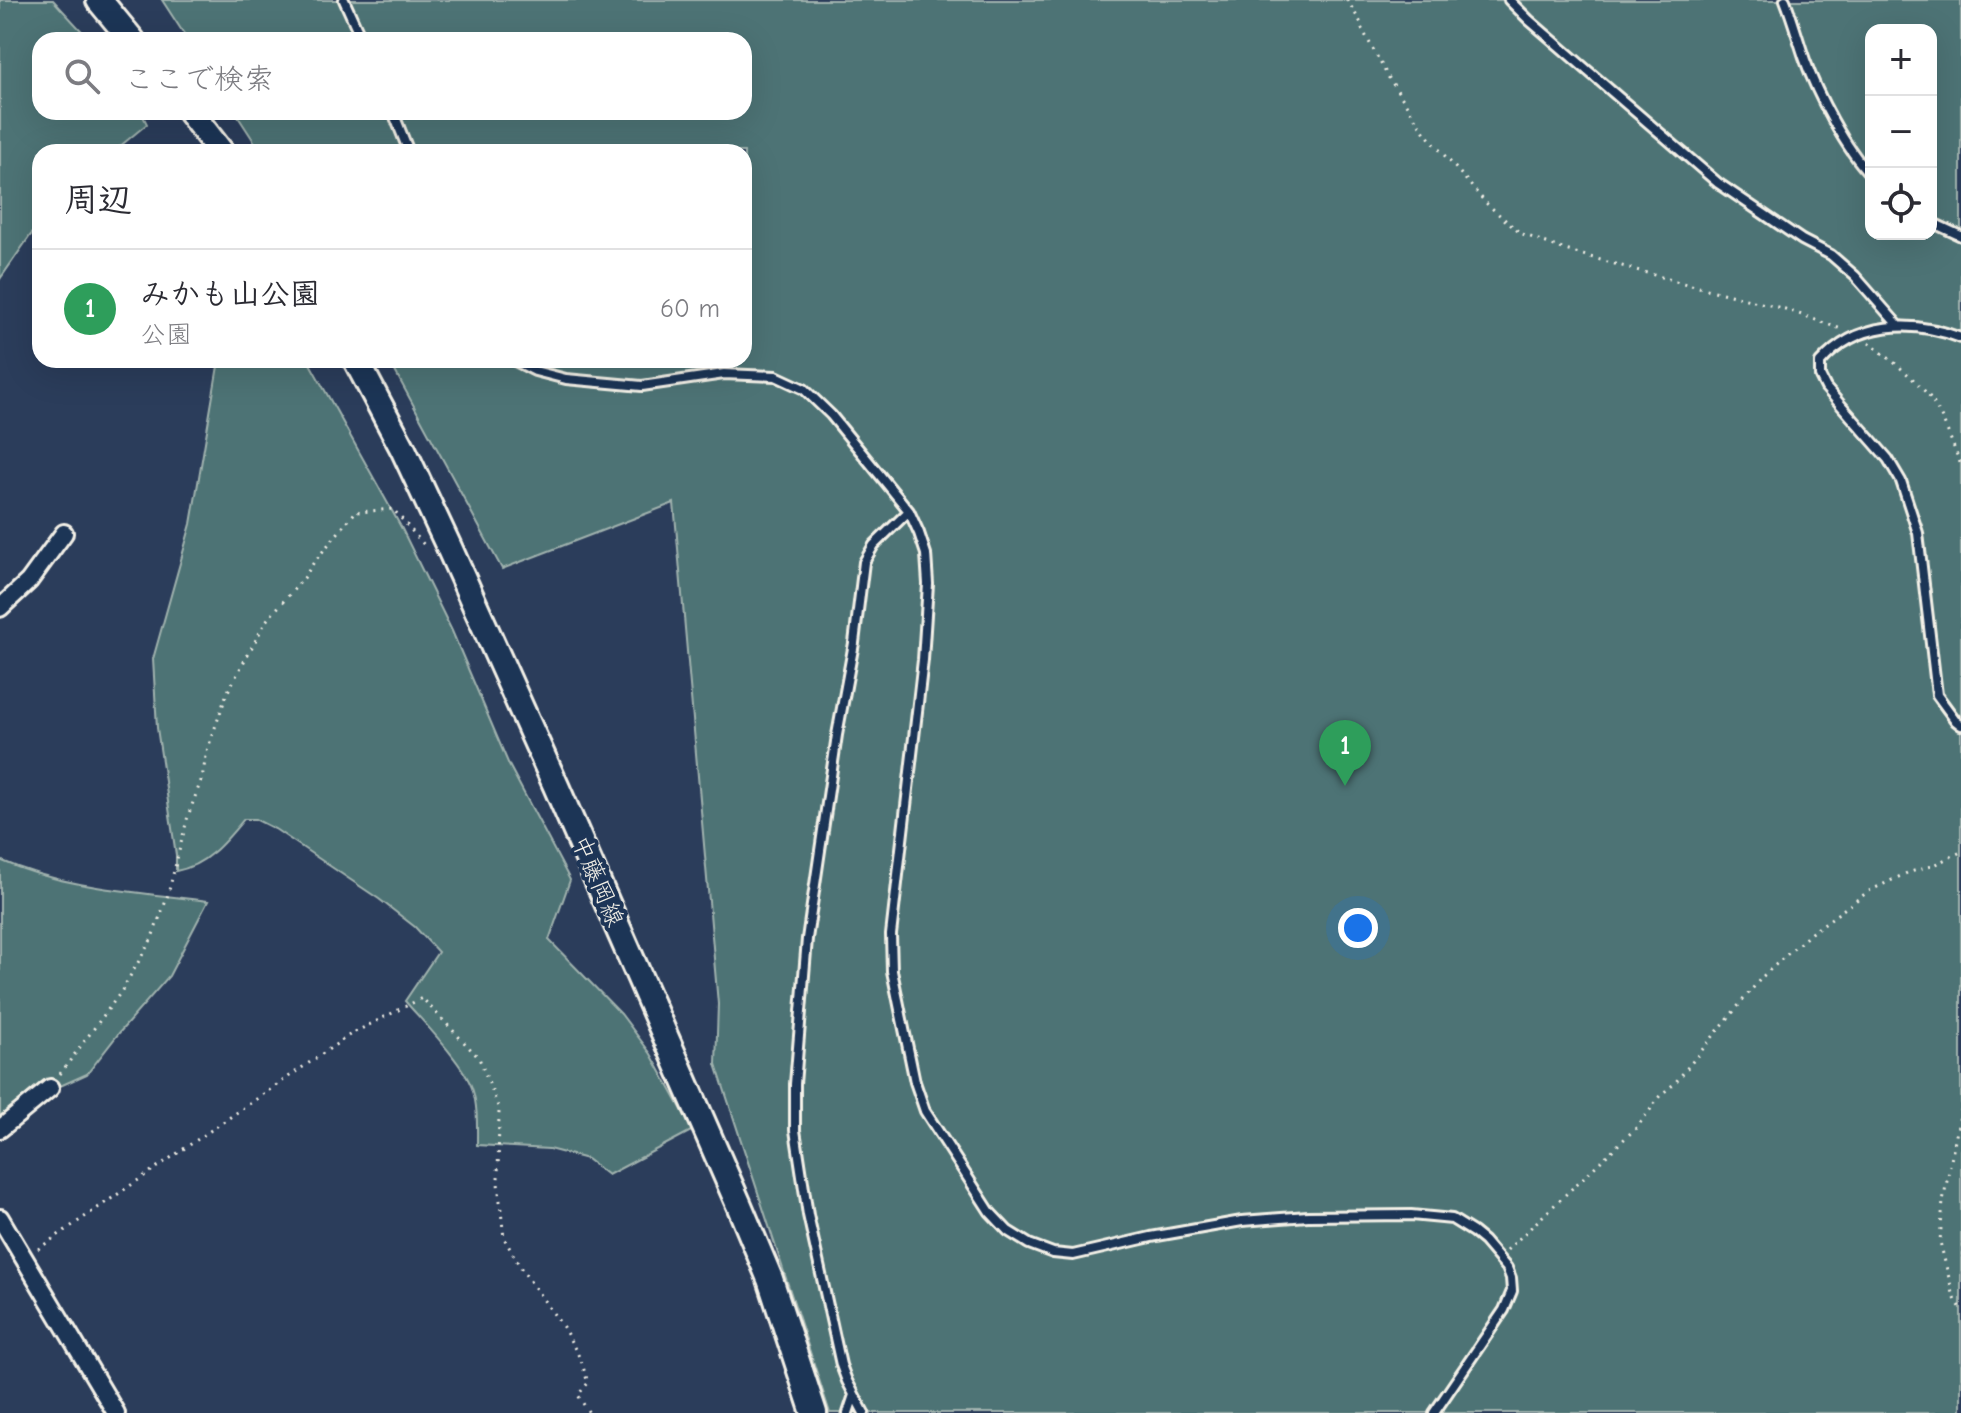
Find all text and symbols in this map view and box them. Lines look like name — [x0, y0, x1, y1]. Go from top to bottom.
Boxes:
map controls — [1865, 24, 1937, 240]
button: + — [1865, 24, 1937, 96]
search box — [32, 32, 752, 120]
icon: search — [60, 54, 104, 98]
text: ここで検索 — [124, 62, 274, 97]
button: − — [1865, 96, 1937, 168]
button: locate — [1865, 168, 1937, 240]
text: 周辺 — [64, 180, 132, 220]
text: みかも山公園 — [140, 277, 320, 312]
text: 1 — [85, 294, 95, 324]
text: 60 m — [660, 294, 720, 324]
text: 公園 — [140, 320, 192, 350]
pin: 1 — [1319, 720, 1371, 786]
street label: 中藤岡線 — [566, 831, 630, 931]
your location — [1338, 908, 1378, 948]

